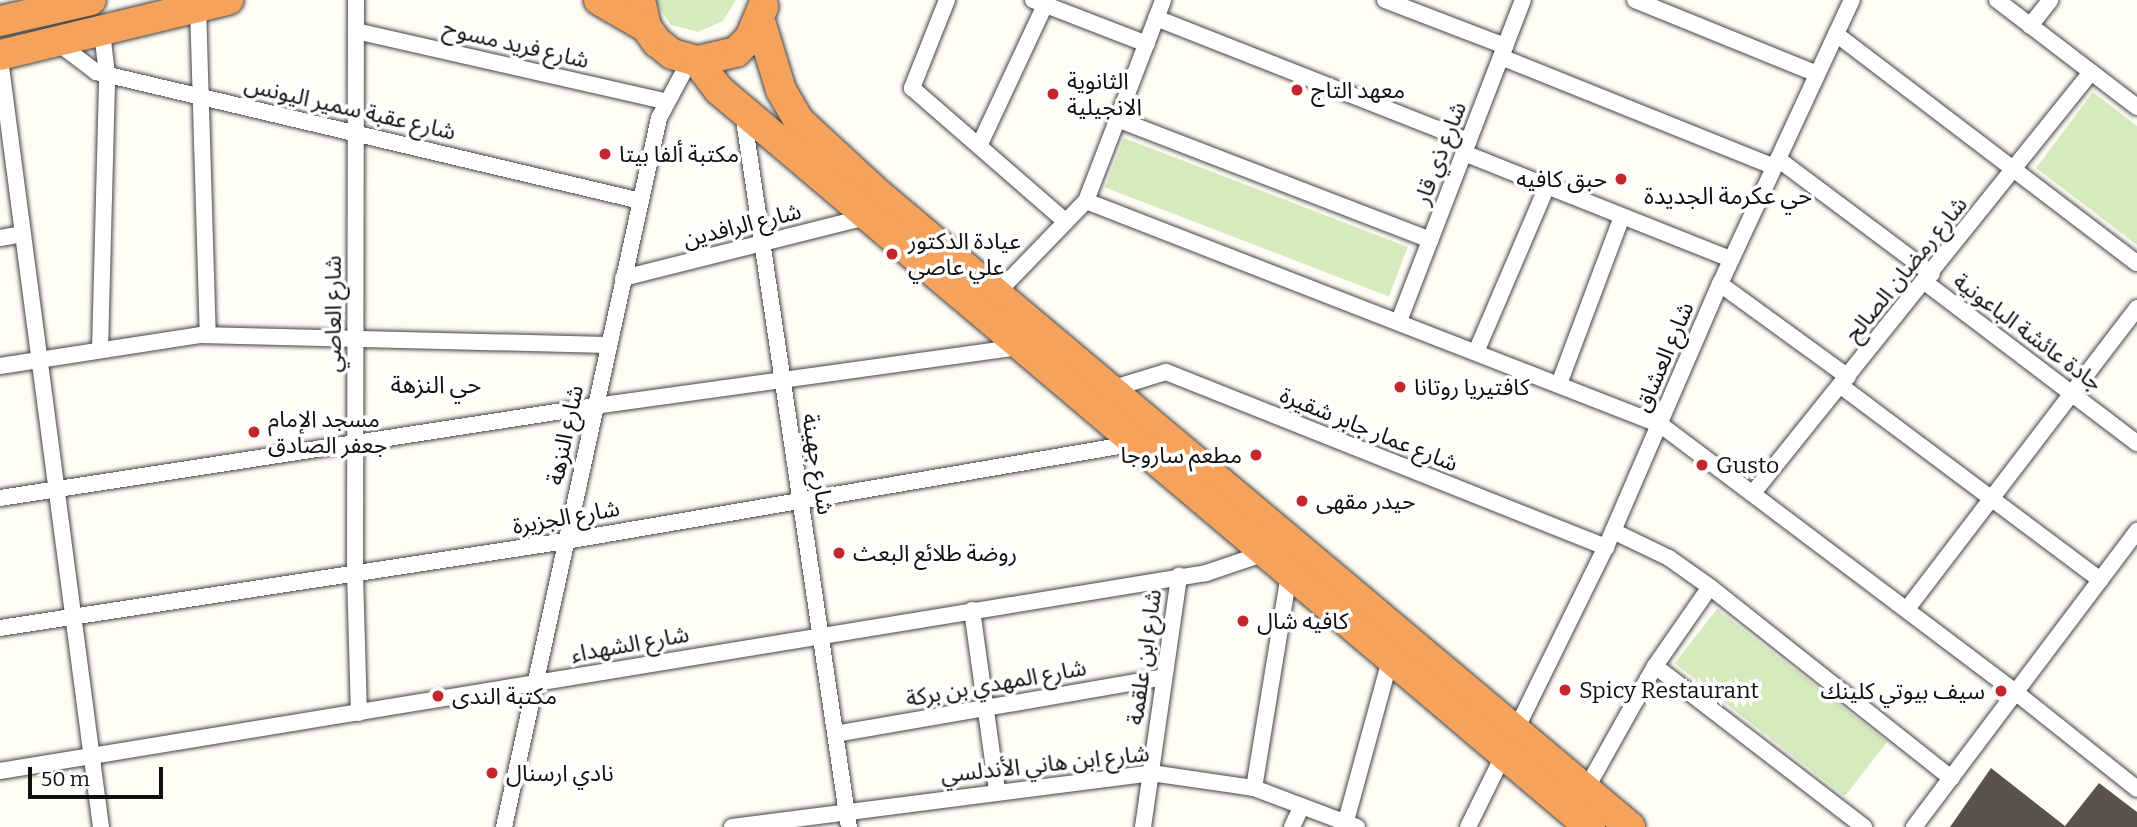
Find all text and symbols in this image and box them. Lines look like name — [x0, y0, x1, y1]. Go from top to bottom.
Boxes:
street label: شارع فريد مسوح — [440, 14, 592, 74]
place label: الثانوية الانجيلية — [1067, 67, 1142, 121]
street label: شارع عقبة سمير اليونس — [242, 70, 458, 146]
place label: معهد التاج — [1311, 76, 1405, 104]
marker: معهد التاج — [1289, 82, 1305, 98]
marker: الثانوية الانجيلية — [1045, 86, 1061, 102]
street label: شارع ذي قار — [1408, 98, 1472, 208]
place label: مكتبة ألفا بيتا — [619, 140, 739, 168]
marker: مكتبة ألفا بيتا — [597, 146, 613, 162]
place label: حبق كافيه — [1516, 165, 1607, 193]
marker: حبق كافيه — [1613, 171, 1629, 187]
district label: حي عكرمة الجديدة — [1644, 183, 1812, 211]
street label: شارع رمضان الصالح — [1839, 191, 1973, 347]
street label: شارع الرافدين — [680, 197, 804, 253]
place label: عيادة الدكتور علي عاصي — [908, 227, 1021, 281]
marker: عيادة الدكتور علي عاصي — [882, 244, 902, 264]
street label: شارع العاصي — [319, 255, 347, 373]
street label: جادة عائشة الباعونية — [1948, 267, 2108, 397]
street label: شارع العشاق — [1628, 298, 1700, 416]
district label: حي النزهة — [391, 372, 481, 400]
place label: كافتيريا روتانا — [1414, 373, 1529, 401]
marker: كافتيريا روتانا — [1392, 379, 1408, 395]
street label: شارع عمار جابر شقيرة — [1276, 381, 1462, 477]
street label: شارع النزهة — [541, 383, 589, 487]
place label: مسجد الإمام جعفر الصادق — [268, 405, 387, 459]
street label: شارع جهينة — [796, 411, 840, 517]
marker: مسجد الإمام جعفر الصادق — [246, 424, 262, 440]
place label: مطعم ساروجا — [1120, 441, 1242, 469]
marker: مطعم ساروجا — [1248, 447, 1264, 463]
place label: Gusto — [1716, 451, 1779, 479]
marker: Gusto — [1694, 457, 1710, 473]
place label: حيدر مقهى — [1316, 487, 1415, 515]
marker: حيدر مقهى — [1294, 493, 1310, 509]
street label: شارع الجزيرة — [510, 494, 622, 540]
place label: روضة طلائع البعث — [853, 539, 1017, 567]
marker: روضة طلائع البعث — [831, 545, 847, 561]
street label: شارع ابن علقمة — [1121, 587, 1167, 727]
place label: كافيه شال — [1257, 607, 1349, 635]
marker: كافيه شال — [1235, 613, 1251, 629]
street label: شارع الشهداء — [569, 620, 691, 668]
street label: شارع المهدي بن بركة — [904, 654, 1088, 712]
place label: Spicy Restaurant — [1579, 676, 1759, 704]
place label: سيف بيوتي كلينك — [1820, 677, 1985, 705]
marker: سيف بيوتي كلينك — [1991, 681, 2011, 701]
place label: مكتبة الندى — [452, 682, 557, 710]
marker: Spicy Restaurant — [1557, 682, 1573, 698]
marker: مكتبة الندى — [430, 688, 446, 704]
street label: شارع ابن هاني الأندلسي — [939, 739, 1151, 789]
scale bar — [32, 754, 166, 798]
place label: نادي ارسنال — [506, 759, 614, 787]
marker: نادي ارسنال — [484, 765, 500, 781]
text: 50 m — [41, 766, 90, 792]

